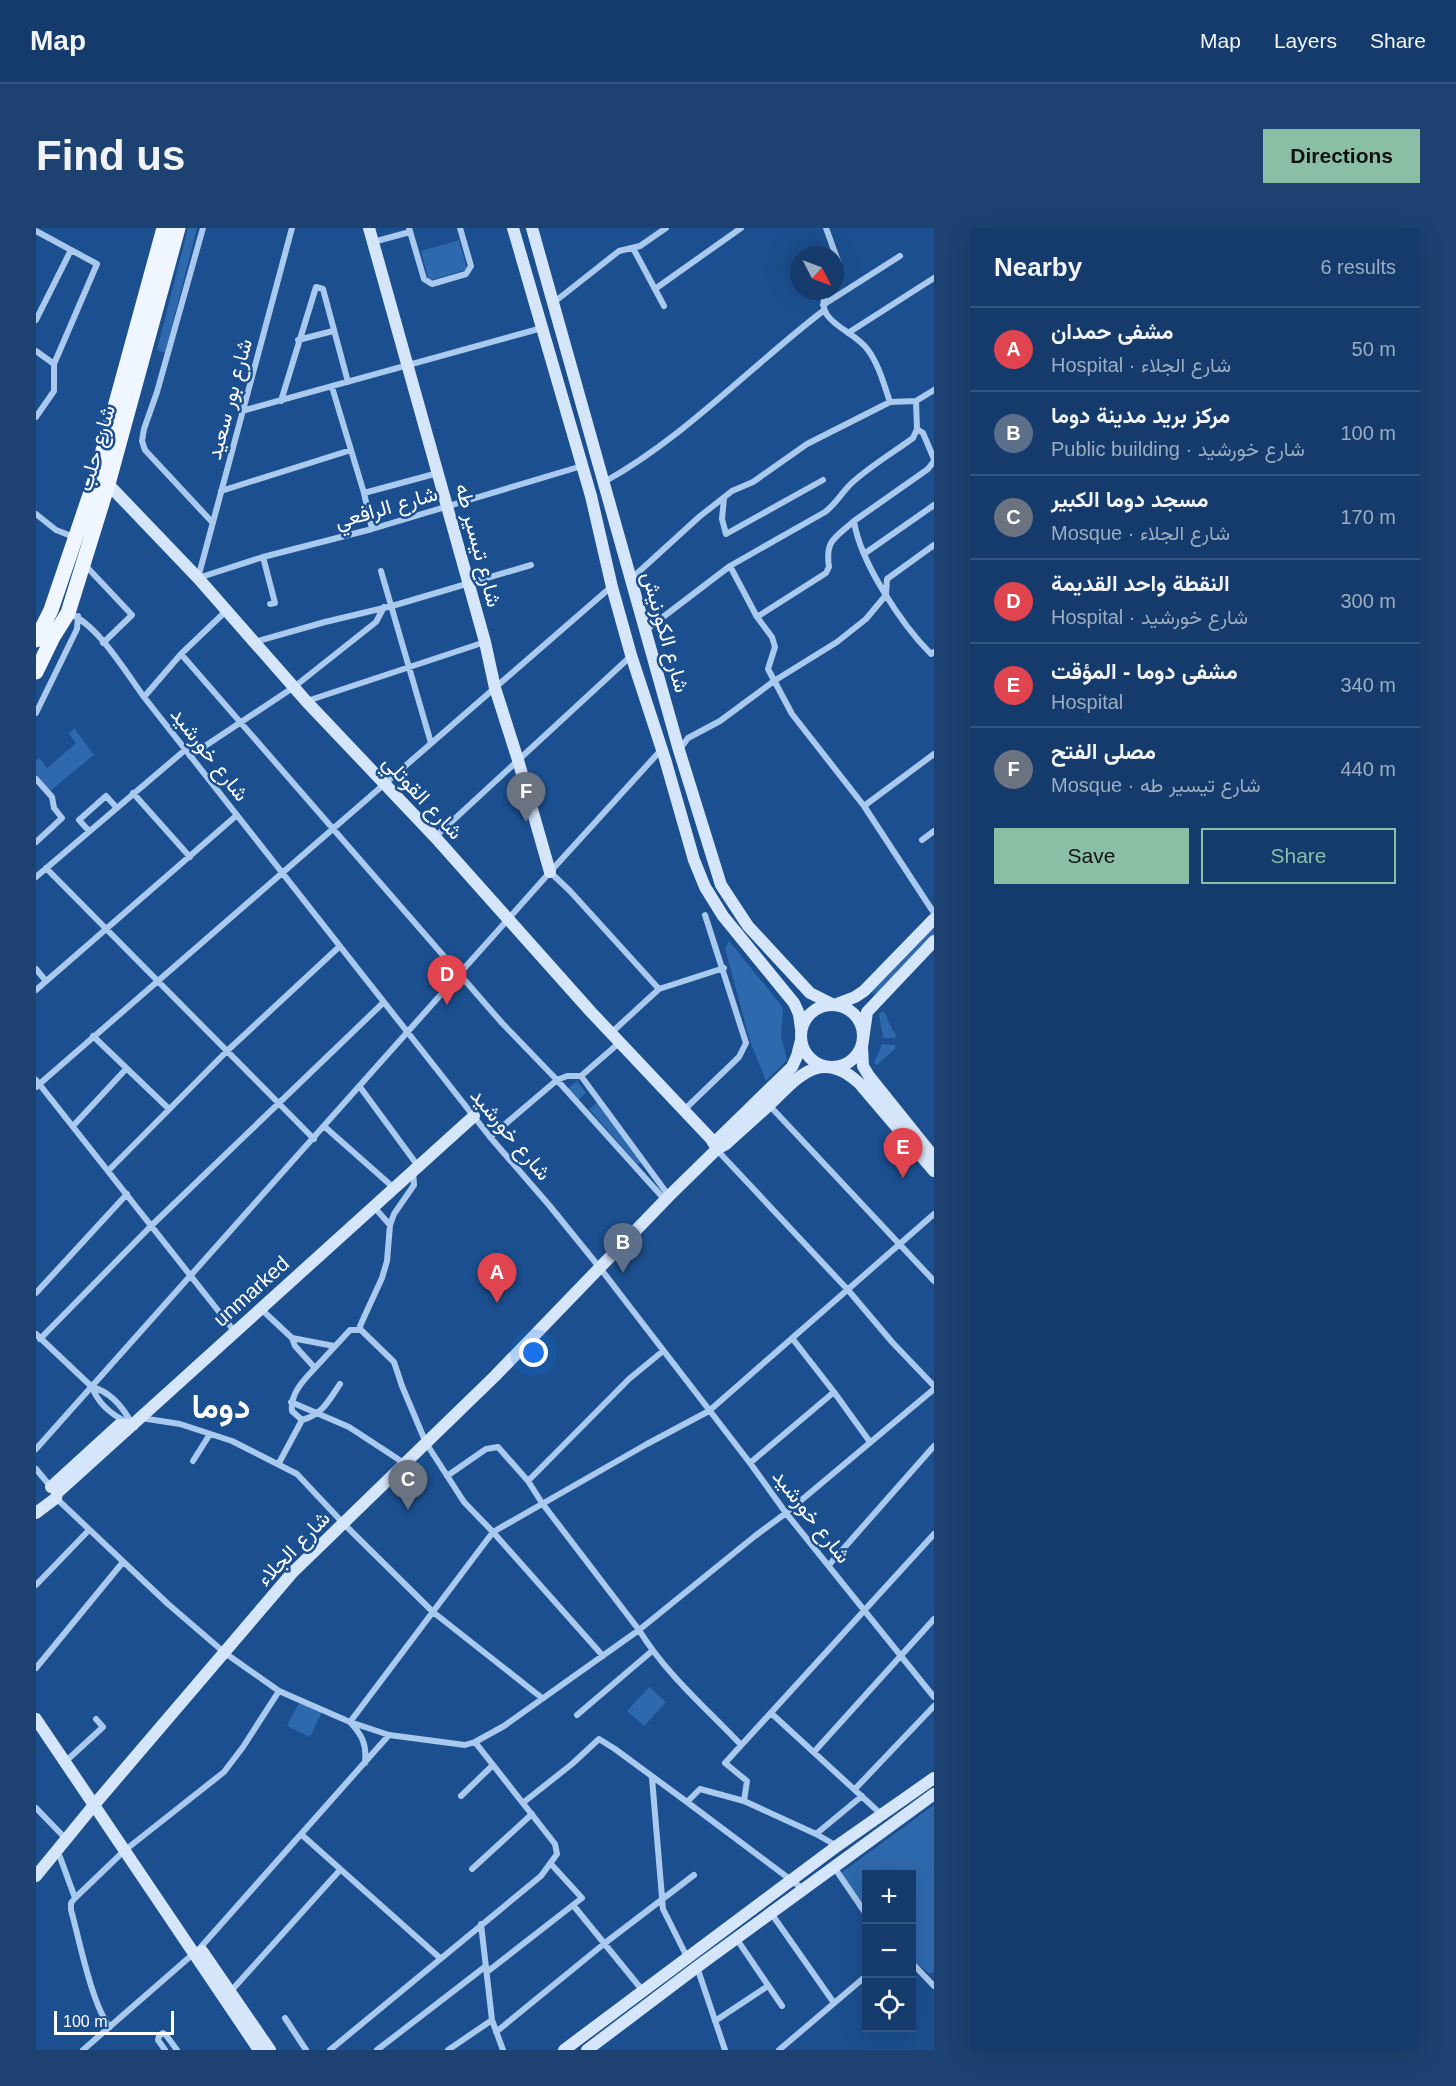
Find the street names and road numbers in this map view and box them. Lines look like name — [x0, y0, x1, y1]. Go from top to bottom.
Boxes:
street label: شارع بور سعيد — [202, 336, 259, 463]
street label: شارع حلب — [73, 402, 122, 494]
street label: شارع الرافعي — [332, 481, 442, 538]
street label: شارع تيسير طه — [449, 481, 507, 610]
street label: شارع الكورنيش — [635, 569, 694, 696]
street label: شارع خورشيد — [164, 703, 254, 807]
street label: شارع القوتلي — [374, 750, 468, 848]
street label: شارع خورشيد — [464, 1084, 556, 1186]
street label: unmarked — [209, 1251, 293, 1331]
street label: شارع خورشيد — [766, 1465, 856, 1569]
street label: شارع الجلاء — [252, 1506, 336, 1592]

